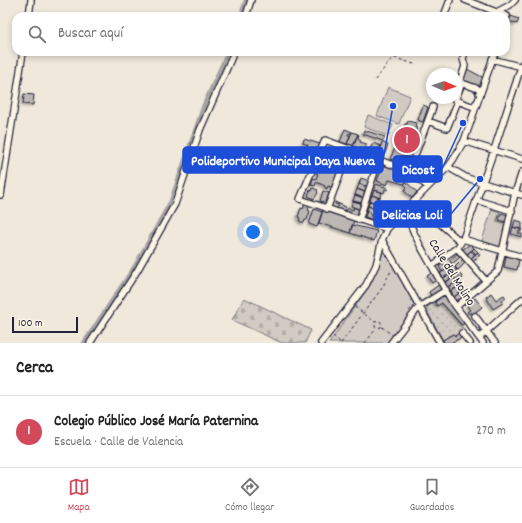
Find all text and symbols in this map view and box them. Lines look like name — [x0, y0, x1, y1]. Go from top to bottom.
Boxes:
search box — [12, 12, 510, 56]
icon: search — [26, 23, 48, 45]
text: Buscar aquí — [58, 23, 123, 45]
north arrow — [426, 68, 462, 104]
pin: 1 — [394, 125, 420, 155]
callout: Polideportivo Municipal Daya Nueva — [183, 147, 383, 173]
text: Polideportivo Municipal Daya Nueva — [191, 152, 376, 172]
callout: Dicost — [393, 156, 442, 182]
text: Dicost — [402, 161, 435, 181]
callout: Delicias Loli — [374, 201, 451, 227]
text: Delicias Loli — [382, 206, 443, 226]
your location — [243, 222, 263, 242]
street label: Calle del Molino — [423, 236, 479, 310]
scale bar — [12, 315, 78, 334]
text: 100 m — [18, 316, 42, 332]
text: Cerca — [16, 357, 53, 381]
text: Colegio Público José María Paternina — [54, 411, 258, 433]
text: 1 — [28, 422, 30, 441]
text: 270 m — [476, 422, 506, 441]
text: Escuela · Calle de Valencia — [54, 433, 183, 452]
tab: Mapa — [68, 476, 90, 516]
tab: Cómo llegar — [225, 476, 274, 516]
tab: Guardados — [410, 476, 454, 516]

